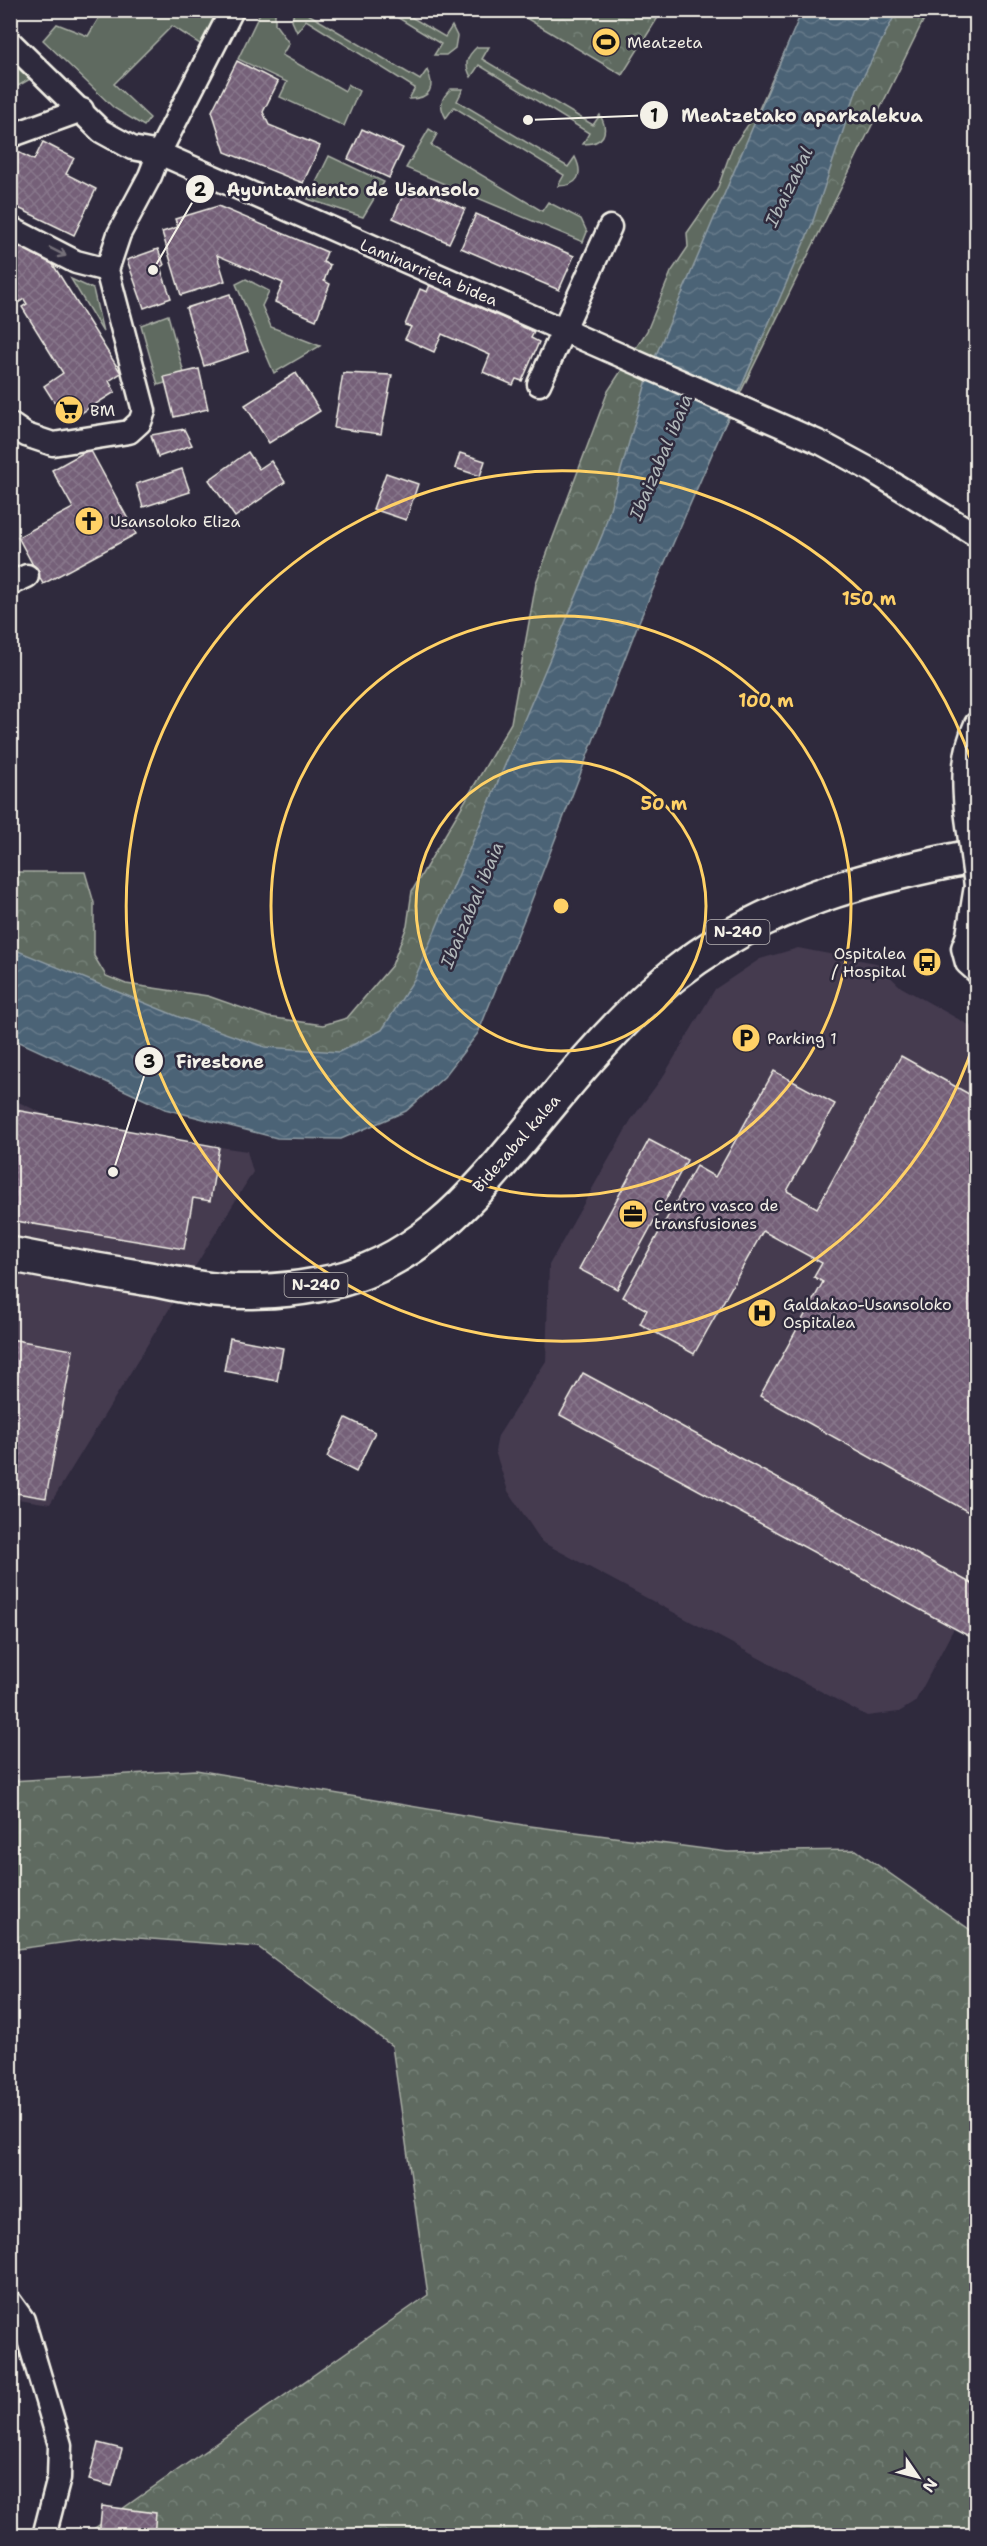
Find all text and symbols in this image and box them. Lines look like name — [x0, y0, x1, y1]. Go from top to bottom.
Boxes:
sports icon: Meatzeta — [590, 26, 622, 58]
place label: Meatzeta — [627, 32, 702, 53]
callout: Meatzetako aparkalekua — [639, 97, 935, 133]
text: 1 — [650, 104, 658, 128]
text: Meatzetako aparkalekua — [681, 104, 924, 128]
water label: Ibaizabal — [759, 143, 819, 232]
callout: Ayuntamiento de Usansolo — [185, 171, 491, 207]
text: 2 — [194, 178, 207, 202]
text: Ayuntamiento de Usansolo — [227, 178, 479, 202]
street label: Laminarrieta bidea — [357, 234, 501, 311]
one-way arrow — [48, 247, 66, 258]
water label: Ibaizabal ibaia — [623, 390, 698, 525]
supermarket icon: BM — [53, 394, 85, 426]
place label: BM — [90, 400, 115, 421]
church icon: Usansoloko Eliza — [73, 505, 105, 537]
place label: Usansoloko Eliza — [110, 511, 240, 532]
text: 150 m — [842, 587, 897, 611]
text: 100 m — [738, 689, 794, 713]
text: 50 m — [641, 792, 688, 816]
water label: Ibaizabal ibaia — [434, 838, 509, 973]
centre of rings — [551, 896, 571, 916]
road number: N-240 — [706, 920, 770, 944]
place label: Ospitalea / Hospital — [832, 943, 906, 982]
bus stop icon: Ospitalea / Hospital — [911, 946, 943, 978]
parking icon: Parking 1 — [730, 1022, 762, 1054]
place label: Parking 1 — [767, 1028, 837, 1049]
callout: Firestone — [134, 1043, 276, 1079]
text: 3 — [143, 1050, 155, 1074]
text: Firestone — [176, 1050, 264, 1074]
street label: Bidezabal kalea — [468, 1090, 565, 1197]
place label: Centro vasco de transfusiones — [654, 1195, 779, 1234]
office icon: Centro vasco de transfusiones — [617, 1198, 649, 1230]
road number: N-240 — [284, 1273, 348, 1297]
place label: Galdakao-Usansoloko Ospitalea — [783, 1294, 952, 1333]
hospital icon: Galdakao-Usansoloko Ospitalea — [746, 1297, 778, 1329]
north arrow — [888, 2447, 948, 2507]
text: N — [918, 2474, 942, 2497]

